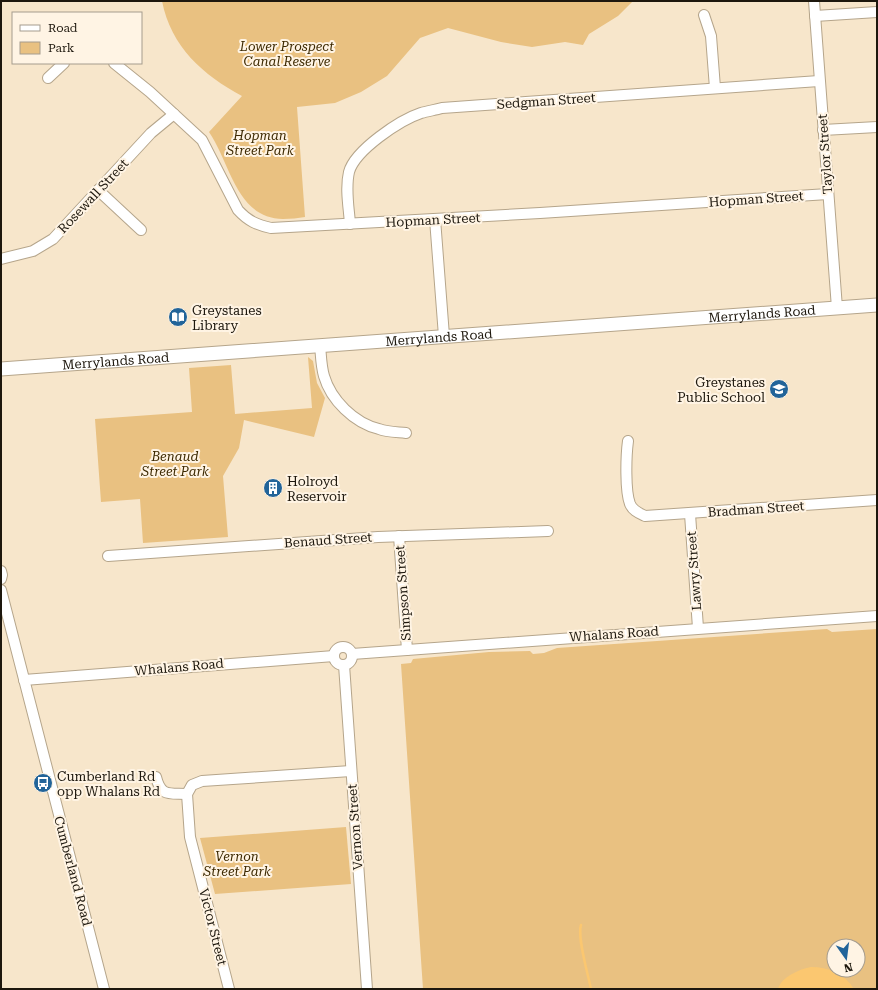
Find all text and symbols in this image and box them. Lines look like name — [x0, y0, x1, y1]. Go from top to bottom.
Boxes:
legend — [12, 12, 142, 64]
text: Road — [48, 21, 78, 35]
park label: Lower Prospect Canal Reserve — [239, 39, 334, 69]
text: Park — [48, 41, 75, 55]
street label: Sedgman Street — [496, 90, 596, 112]
street label: Taylor Street — [815, 113, 835, 195]
park label: Hopman Street Park — [225, 128, 295, 158]
street label: Rosewall Street — [55, 156, 131, 236]
street label: Hopman Street — [708, 188, 804, 210]
street label: Hopman Street — [385, 210, 481, 230]
street label: Merrylands Road — [708, 302, 817, 325]
place label: Greystanes Library — [192, 303, 262, 333]
library icon: Greystanes Library — [167, 306, 189, 328]
street label: Merrylands Road — [385, 326, 494, 348]
street label: Merrylands Road — [62, 349, 170, 372]
place label: Greystanes Public School — [677, 375, 765, 405]
school or university icon: Greystanes Public School — [768, 378, 790, 400]
park label: Benaud Street Park — [140, 449, 210, 479]
place label: Holroyd Reservoir — [287, 474, 347, 504]
building icon: Holroyd Reservoir — [262, 477, 284, 499]
street label: Bradman Street — [707, 498, 805, 520]
street label: Benaud Street — [283, 529, 373, 551]
street label: Lawry Street — [684, 531, 704, 611]
street label: Simpson Street — [392, 545, 414, 641]
street label: Whalans Road — [569, 623, 660, 645]
street label: Whalans Road — [134, 656, 225, 678]
place label: Cumberland Rd opp Whalans Rd — [57, 769, 161, 799]
bus stop icon: Cumberland Rd opp Whalans Rd — [32, 772, 54, 794]
street label: Vernon Street — [345, 783, 365, 871]
street label: Cumberland Road — [51, 814, 95, 928]
park label: Vernon Street Park — [202, 849, 272, 879]
street label: Victor Street — [196, 887, 230, 967]
north arrow — [826, 938, 866, 978]
text: N — [842, 960, 854, 975]

